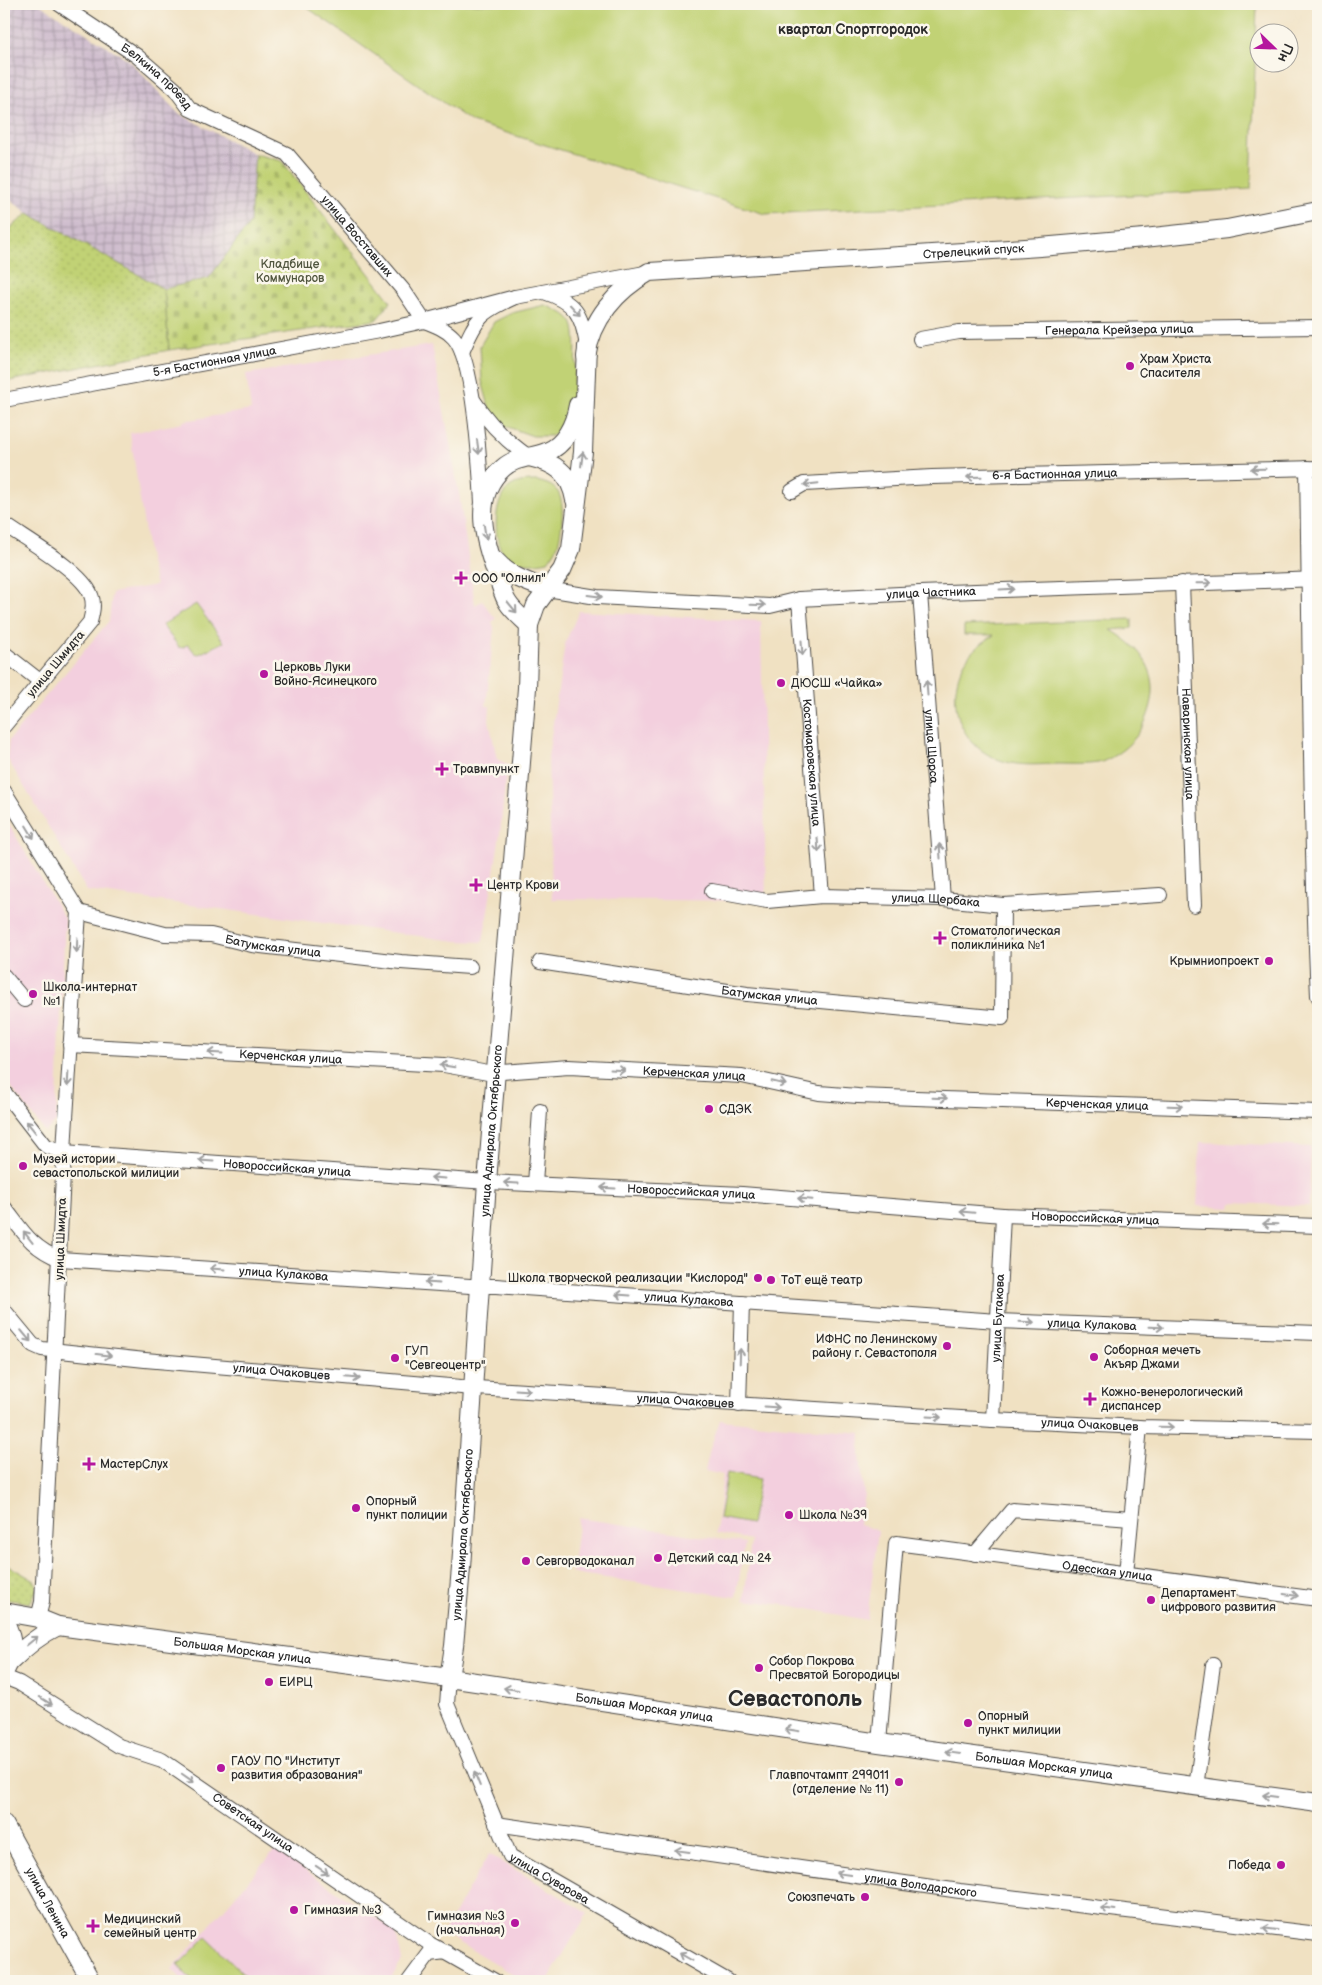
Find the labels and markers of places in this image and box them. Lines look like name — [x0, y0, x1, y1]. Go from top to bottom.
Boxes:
place label: Храм Христа Спасителя — [1140, 352, 1211, 381]
marker: Храм Христа Спасителя — [1124, 360, 1136, 372]
marker: ООО "Олнил" — [454, 571, 468, 585]
place label: ООО "Олнил" — [472, 571, 546, 586]
place label: Церковь Луки Войно-Ясинецкого — [274, 660, 377, 689]
marker: Церковь Луки Войно-Ясинецкого — [258, 668, 270, 680]
place label: ДЮСШ «Чайка» — [791, 676, 883, 691]
marker: ДЮСШ «Чайка» — [775, 677, 787, 689]
marker: Травмпункт — [435, 762, 449, 776]
place label: Травмпункт — [453, 762, 520, 777]
marker: Центр Крови — [469, 878, 483, 892]
place label: Центр Крови — [487, 878, 559, 893]
place label: Стоматологическая поликлиника №1 — [951, 924, 1061, 953]
marker: Стоматологическая поликлиника №1 — [933, 931, 947, 945]
place label: Крымниопроект — [1170, 954, 1259, 969]
marker: Крымниопроект — [1263, 955, 1275, 967]
place label: Школа-интернат №1 — [43, 980, 138, 1009]
marker: Школа-интернат №1 — [27, 988, 39, 1000]
place label: СДЭК — [719, 1102, 752, 1117]
marker: СДЭК — [703, 1103, 715, 1115]
place label: Музей истории севастопольской милиции — [33, 1152, 179, 1181]
marker: Музей истории севастопольской милиции — [17, 1160, 29, 1172]
place label: Школа творческой реализации "Кислород" — [508, 1271, 748, 1286]
marker: Школа творческой реализации "Кислород" — [752, 1272, 764, 1284]
place label: ТоТ ещё театр — [781, 1273, 863, 1288]
marker: ТоТ ещё театр — [765, 1274, 777, 1286]
place label: ИФНС по Ленинскому району г. Севастополя — [812, 1332, 937, 1361]
marker: ИФНС по Ленинскому району г. Севастополя — [941, 1340, 953, 1352]
place label: Соборная мечеть Акъяр Джами — [1103, 1343, 1201, 1372]
place label: ГУП "Севгеоцентр" — [405, 1344, 486, 1373]
marker: Соборная мечеть Акъяр Джами — [1088, 1351, 1100, 1363]
marker: ГУП "Севгеоцентр" — [389, 1352, 401, 1364]
place label: Кожно-венерологический диспансер — [1101, 1385, 1243, 1414]
marker: Кожно-венерологический диспансер — [1083, 1392, 1097, 1406]
marker: МастерСлух — [82, 1457, 96, 1471]
place label: МастерСлух — [100, 1457, 169, 1472]
place label: Опорный пункт полиции — [366, 1494, 448, 1523]
marker: Опорный пункт полиции — [350, 1502, 362, 1514]
place label: Школа №39 — [799, 1508, 867, 1523]
marker: Школа №39 — [783, 1509, 795, 1521]
place label: Детский сад № 24 — [668, 1551, 772, 1566]
marker: Детский сад № 24 — [652, 1552, 664, 1564]
place label: Севгорводоканал — [536, 1554, 634, 1569]
marker: Севгорводоканал — [520, 1555, 532, 1567]
place label: Департамент цифрового развития — [1161, 1586, 1276, 1615]
marker: Департамент цифрового развития — [1145, 1594, 1157, 1606]
place label: Собор Покрова Пресвятой Богородицы — [769, 1654, 900, 1683]
marker: Собор Покрова Пресвятой Богородицы — [753, 1662, 765, 1674]
place label: ЕИРЦ — [279, 1675, 313, 1690]
marker: ЕИРЦ — [263, 1676, 275, 1688]
place label: Опорный пункт милиции — [978, 1709, 1061, 1738]
marker: Опорный пункт милиции — [962, 1717, 974, 1729]
place label: ГАОУ ПО "Институт развития образования" — [231, 1754, 363, 1783]
marker: ГАОУ ПО "Институт развития образования" — [215, 1762, 227, 1774]
place label: Главпочтампт 299011 (отделение № 11) — [769, 1768, 889, 1797]
marker: Главпочтампт 299011 (отделение № 11) — [893, 1776, 905, 1788]
place label: Победа — [1228, 1858, 1271, 1873]
marker: Победа — [1275, 1859, 1287, 1871]
place label: Союзпечать — [788, 1890, 855, 1905]
marker: Союзпечать — [859, 1891, 871, 1903]
place label: Гимназия №3 — [304, 1903, 382, 1918]
marker: Гимназия №3 — [288, 1904, 300, 1916]
place label: Гимназия №3 (начальная) — [427, 1909, 505, 1938]
place label: Медицинский семейный центр — [104, 1912, 197, 1941]
marker: Гимназия №3 (начальная) — [509, 1917, 521, 1929]
marker: Медицинский семейный центр — [86, 1919, 100, 1933]

